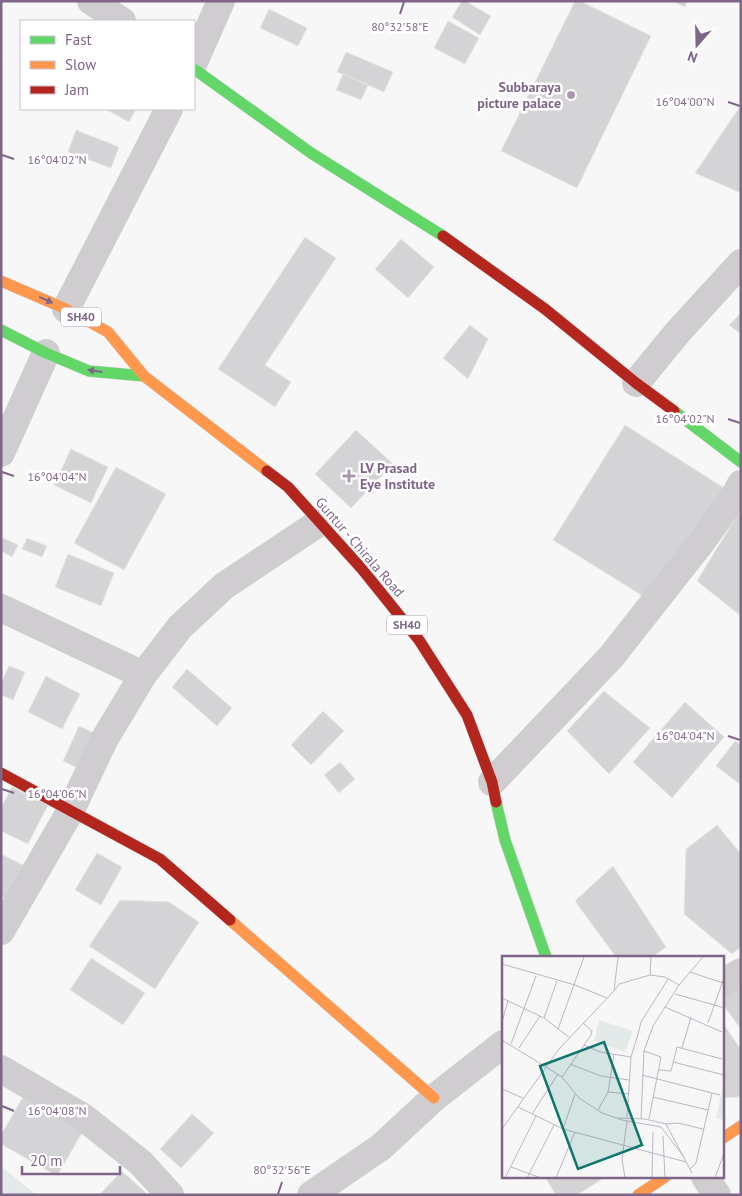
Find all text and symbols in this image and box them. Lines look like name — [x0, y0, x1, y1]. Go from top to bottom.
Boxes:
text: 80°32'58"E — [371, 19, 429, 34]
legend — [20, 20, 195, 110]
north arrow — [672, 20, 722, 70]
text: Fast — [65, 30, 92, 49]
text: N — [685, 47, 700, 67]
text: Slow — [65, 55, 96, 74]
place label: Subbaraya picture palace — [477, 78, 561, 112]
text: Jam — [64, 80, 89, 99]
marker: Subbaraya picture palace — [565, 89, 577, 101]
text: 16°04'00"N — [655, 94, 715, 109]
text: 16°04'02"N — [27, 152, 87, 167]
one-way arrow — [39, 297, 53, 305]
road number: SH40 — [61, 308, 101, 326]
one-way arrow — [87, 367, 103, 375]
text: 16°04'02"N — [655, 411, 715, 426]
place label: LV Prasad Eye Institute — [360, 459, 435, 493]
text: 16°04'04"N — [27, 469, 87, 484]
marker: LV Prasad Eye Institute — [342, 469, 356, 483]
street label: Guntur - Chirala Road — [312, 493, 408, 601]
road number: SH40 — [387, 616, 427, 634]
text: 16°04'04"N — [655, 728, 715, 743]
text: 16°04'06"N — [27, 786, 87, 801]
inset map — [502, 956, 724, 1178]
text: 16°04'08"N — [27, 1103, 87, 1118]
scale bar — [22, 1144, 120, 1176]
text: 20 m — [30, 1151, 63, 1170]
text: 80°32'56"E — [253, 1162, 311, 1177]

